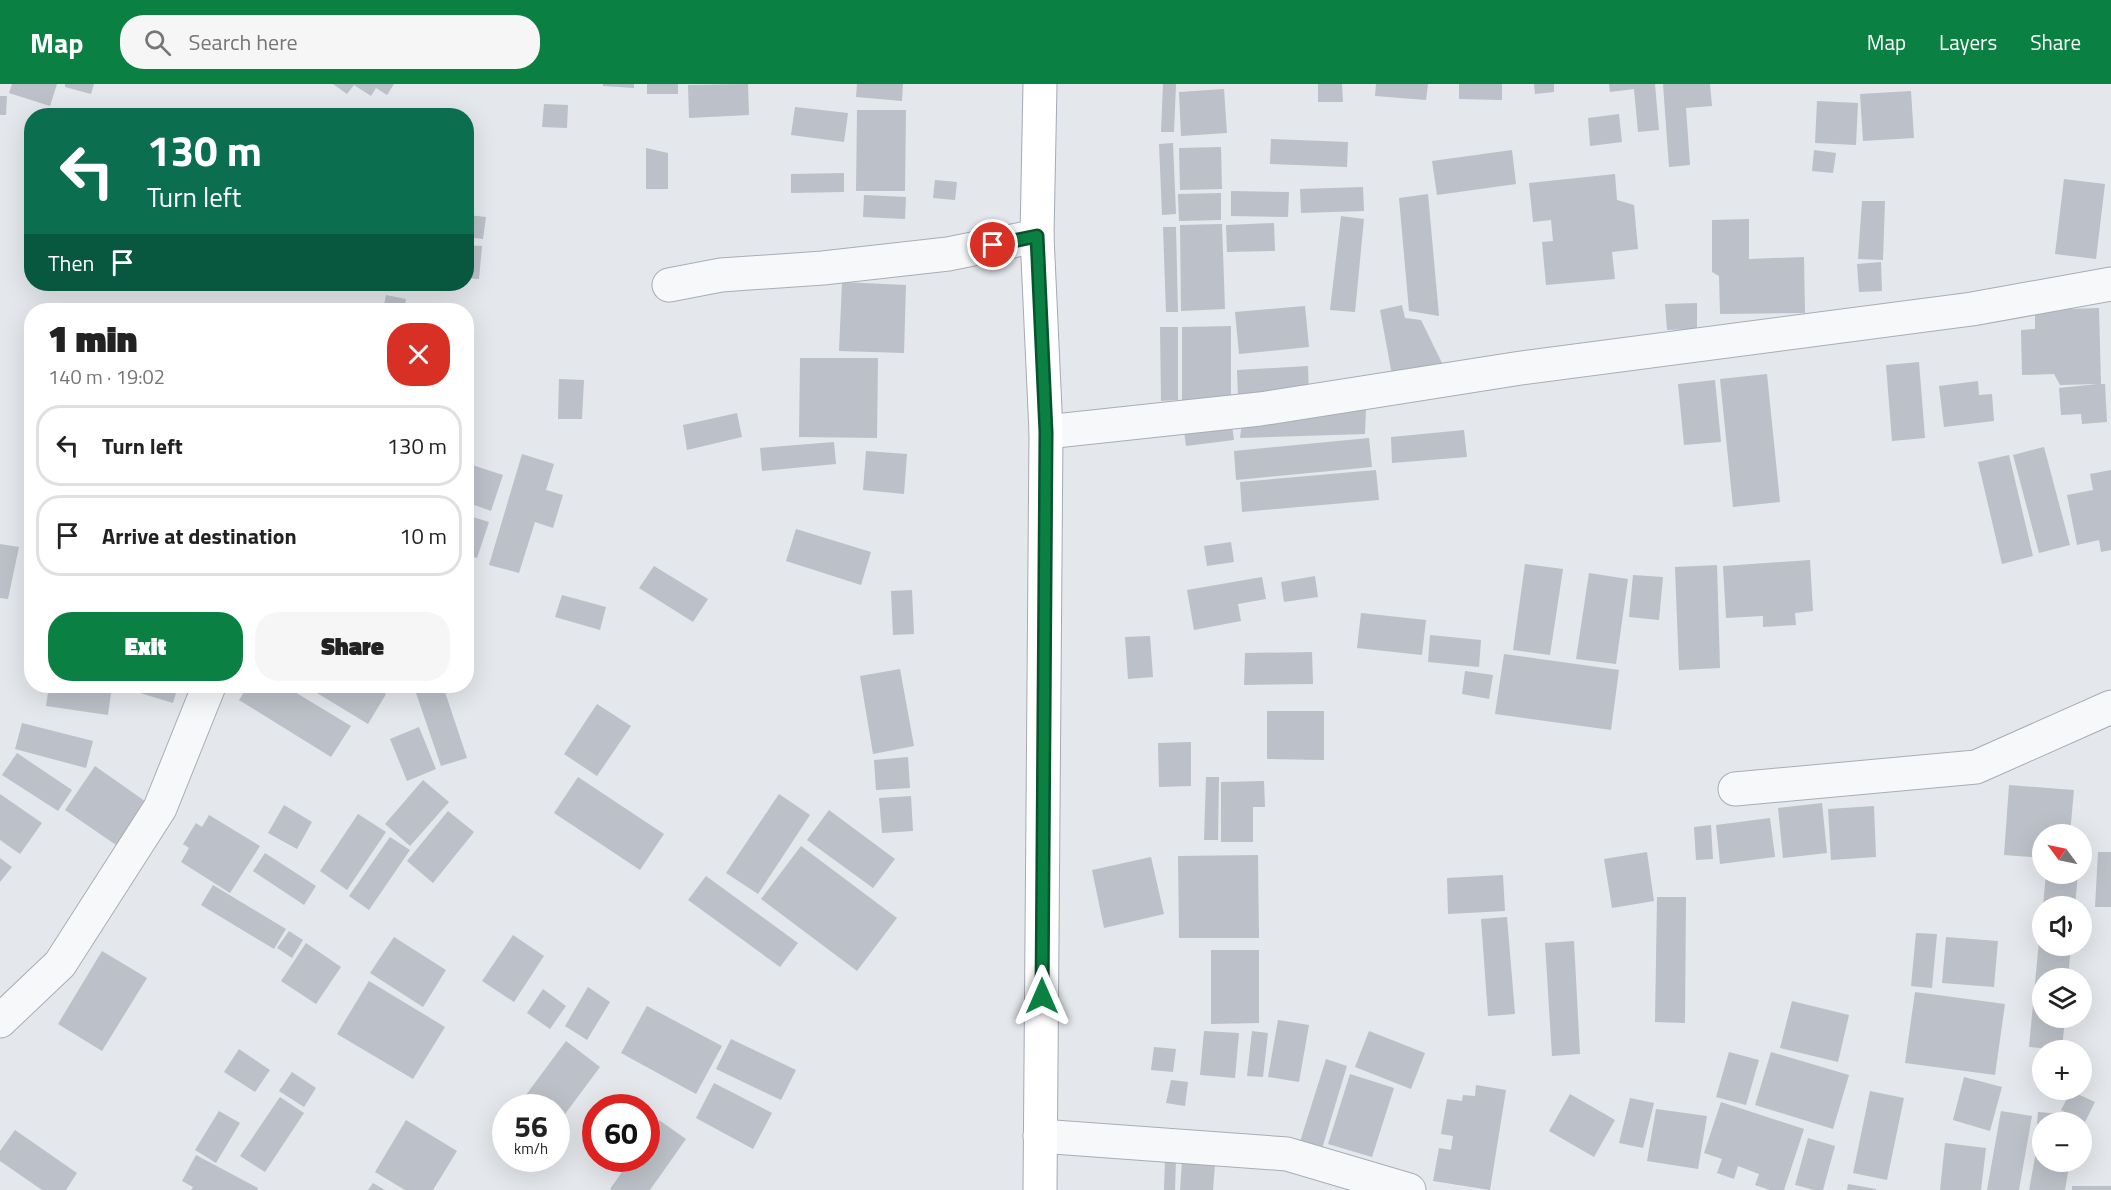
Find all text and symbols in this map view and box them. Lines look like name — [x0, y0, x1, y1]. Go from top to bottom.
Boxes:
search box — [120, 15, 540, 69]
text: Map — [30, 21, 84, 64]
text: Search here — [189, 25, 298, 59]
icon: search — [141, 26, 174, 59]
text: Map — [1867, 26, 1906, 58]
text: Layers — [1939, 26, 1997, 58]
text: Share — [2030, 26, 2081, 58]
text: 130 m — [147, 118, 262, 182]
icon: left — [48, 132, 126, 210]
text: Turn left — [147, 176, 241, 217]
pin — [967, 219, 1018, 270]
icon: arrive — [976, 228, 1009, 261]
text: Then — [48, 246, 94, 280]
icon: arrive — [106, 246, 139, 279]
text: 1 min — [48, 311, 137, 366]
button: close — [387, 323, 450, 386]
text: 140 m · 19:02 — [48, 361, 165, 392]
icon: left — [51, 429, 84, 462]
text: Turn left — [102, 429, 183, 463]
text: 130 m — [387, 429, 447, 463]
icon: arrive — [51, 519, 84, 552]
text: Arrive at destination — [102, 519, 297, 553]
text: 10 m — [399, 519, 447, 553]
button: Exit — [48, 612, 243, 681]
button: Share — [255, 612, 450, 681]
north arrow — [2032, 824, 2092, 884]
map controls — [2032, 824, 2092, 1172]
button: sound — [2032, 896, 2092, 956]
position arrow — [1010, 964, 1074, 1028]
button: layers — [2032, 968, 2092, 1028]
button: + — [2032, 1040, 2092, 1100]
speed limit sign: 60 — [582, 1094, 660, 1172]
text: 56 — [514, 1103, 548, 1149]
button: − — [2032, 1112, 2092, 1172]
text: km/h — [514, 1137, 548, 1160]

